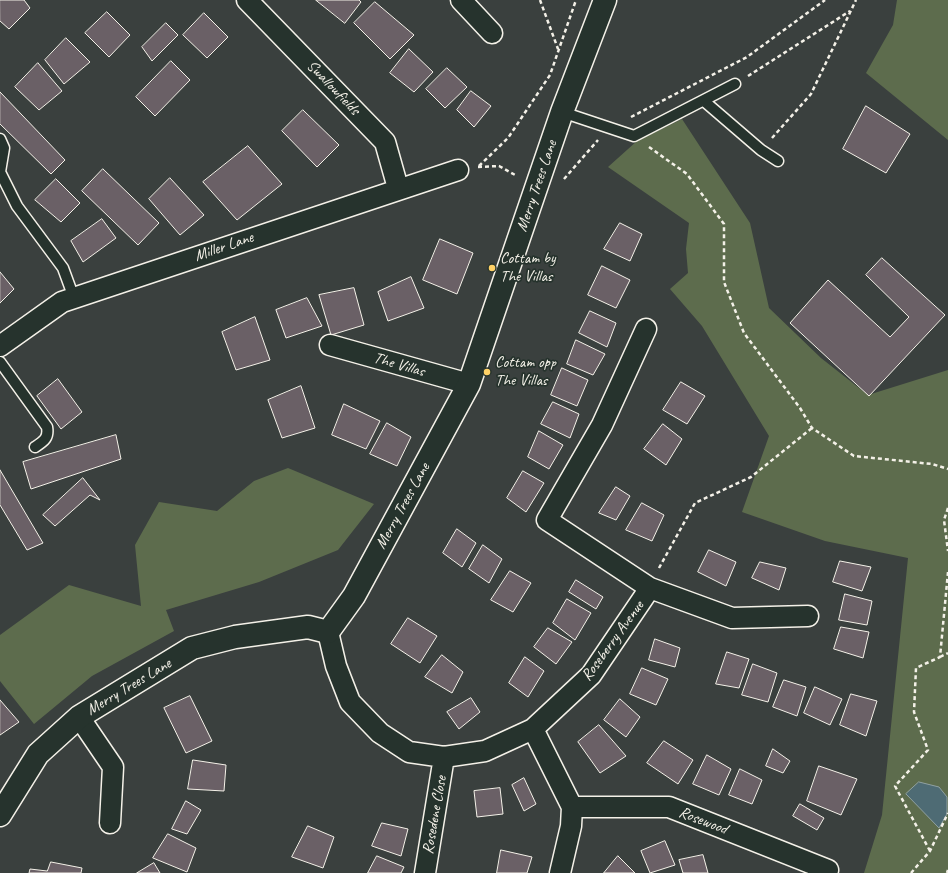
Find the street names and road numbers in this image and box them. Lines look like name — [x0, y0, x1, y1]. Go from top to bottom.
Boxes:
street label: Swallowfields — [302, 57, 364, 119]
street label: Merry Trees Lane — [512, 138, 562, 234]
street label: Miller Lane — [192, 228, 256, 266]
street label: The Villas — [371, 349, 427, 381]
street label: Merry Trees Lane — [371, 460, 435, 552]
street label: Roseberry Avenue — [577, 597, 649, 685]
street label: Merry Trees Lane — [83, 654, 175, 720]
street label: Rosedene Close — [419, 774, 451, 856]
street label: Rosewood — [676, 803, 730, 839]

